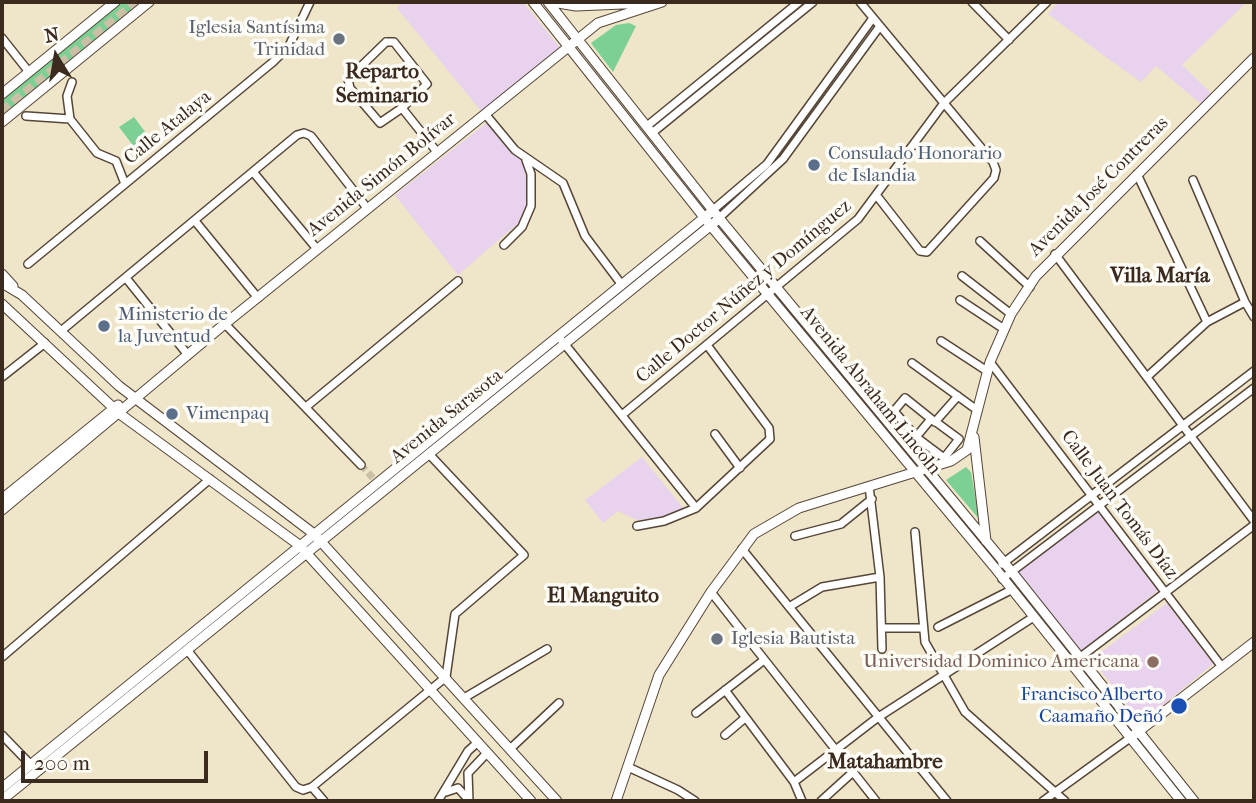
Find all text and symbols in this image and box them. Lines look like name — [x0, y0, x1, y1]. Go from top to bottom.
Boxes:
place label: Iglesia Santísima Trinidad — [188, 17, 325, 61]
north arrow — [21, 21, 91, 91]
text: N — [43, 23, 61, 48]
marker: Iglesia Santísima Trinidad — [331, 31, 347, 47]
district label: Reparto Seminario — [336, 60, 428, 110]
street label: Calle Atalaya — [120, 86, 216, 170]
street label: Avenida Simón Bolívar — [303, 108, 461, 242]
street label: Avenida José Contreras — [1024, 112, 1174, 262]
place label: Consulado Honorario de Islandia — [828, 143, 1002, 187]
marker: Consulado Honorario de Islandia — [806, 157, 822, 173]
street label: Calle Doctor Núñez y Domínguez — [632, 195, 856, 389]
district label: Villa María — [1110, 264, 1210, 290]
street label: Avenida Abraham Lincoln — [795, 302, 945, 480]
place label: Ministerio de la Juventud — [118, 304, 228, 348]
marker: Ministerio de la Juventud — [96, 318, 112, 334]
street label: Avenida Sarasota — [386, 365, 508, 469]
place label: Vimenpaq — [186, 403, 269, 425]
marker: Vimenpaq — [164, 406, 180, 422]
street label: Calle Juan Tomás Díaz — [1056, 426, 1182, 584]
district label: El Manguito — [547, 584, 659, 610]
place label: Iglesia Bautista — [731, 628, 855, 650]
marker: Iglesia Bautista — [709, 631, 725, 647]
place label: Universidad Dominico Americana — [863, 651, 1139, 673]
marker: Universidad Dominico Americana — [1145, 654, 1161, 670]
place label: Francisco Alberto Caamaño Deñó — [1021, 684, 1163, 728]
marker: Francisco Alberto Caamaño Deñó — [1169, 696, 1189, 716]
scale bar — [24, 736, 212, 780]
district label: Matahambre — [827, 750, 943, 776]
text: 200 m — [34, 751, 90, 775]

